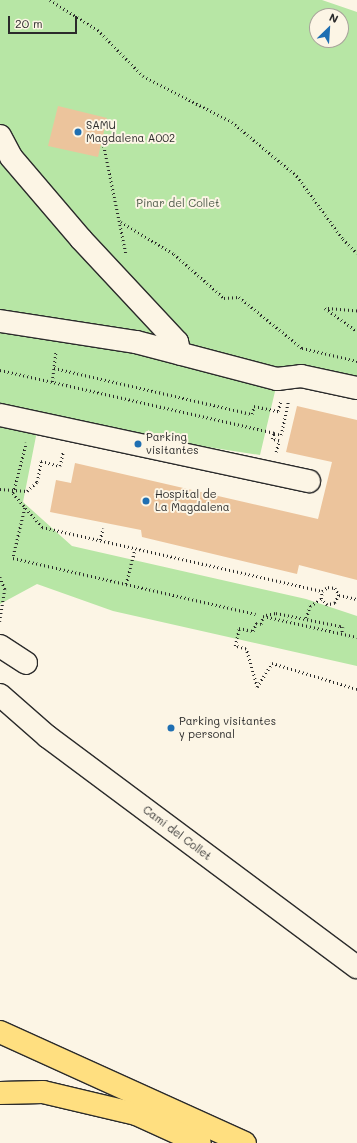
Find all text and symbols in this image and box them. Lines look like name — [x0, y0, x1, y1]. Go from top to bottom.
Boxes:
scale bar — [10, 8, 79, 34]
north arrow — [309, 8, 349, 48]
text: N — [327, 9, 341, 26]
text: 20 m — [15, 15, 43, 31]
place label: SAMU Magdalena A002 — [86, 119, 175, 145]
marker: SAMU Magdalena A002 — [73, 127, 83, 137]
park label: Pinar del Collet — [136, 196, 220, 210]
place label: Parking visitantes — [146, 431, 199, 457]
marker: Parking visitantes — [133, 439, 143, 449]
place label: Hospital de La Magdalena — [155, 488, 230, 514]
marker: Hospital de La Magdalena — [140, 495, 152, 507]
place label: Parking visitantes y personal — [179, 715, 276, 741]
marker: Parking visitantes y personal — [166, 723, 176, 733]
street label: Camí del Collet — [140, 803, 214, 863]

